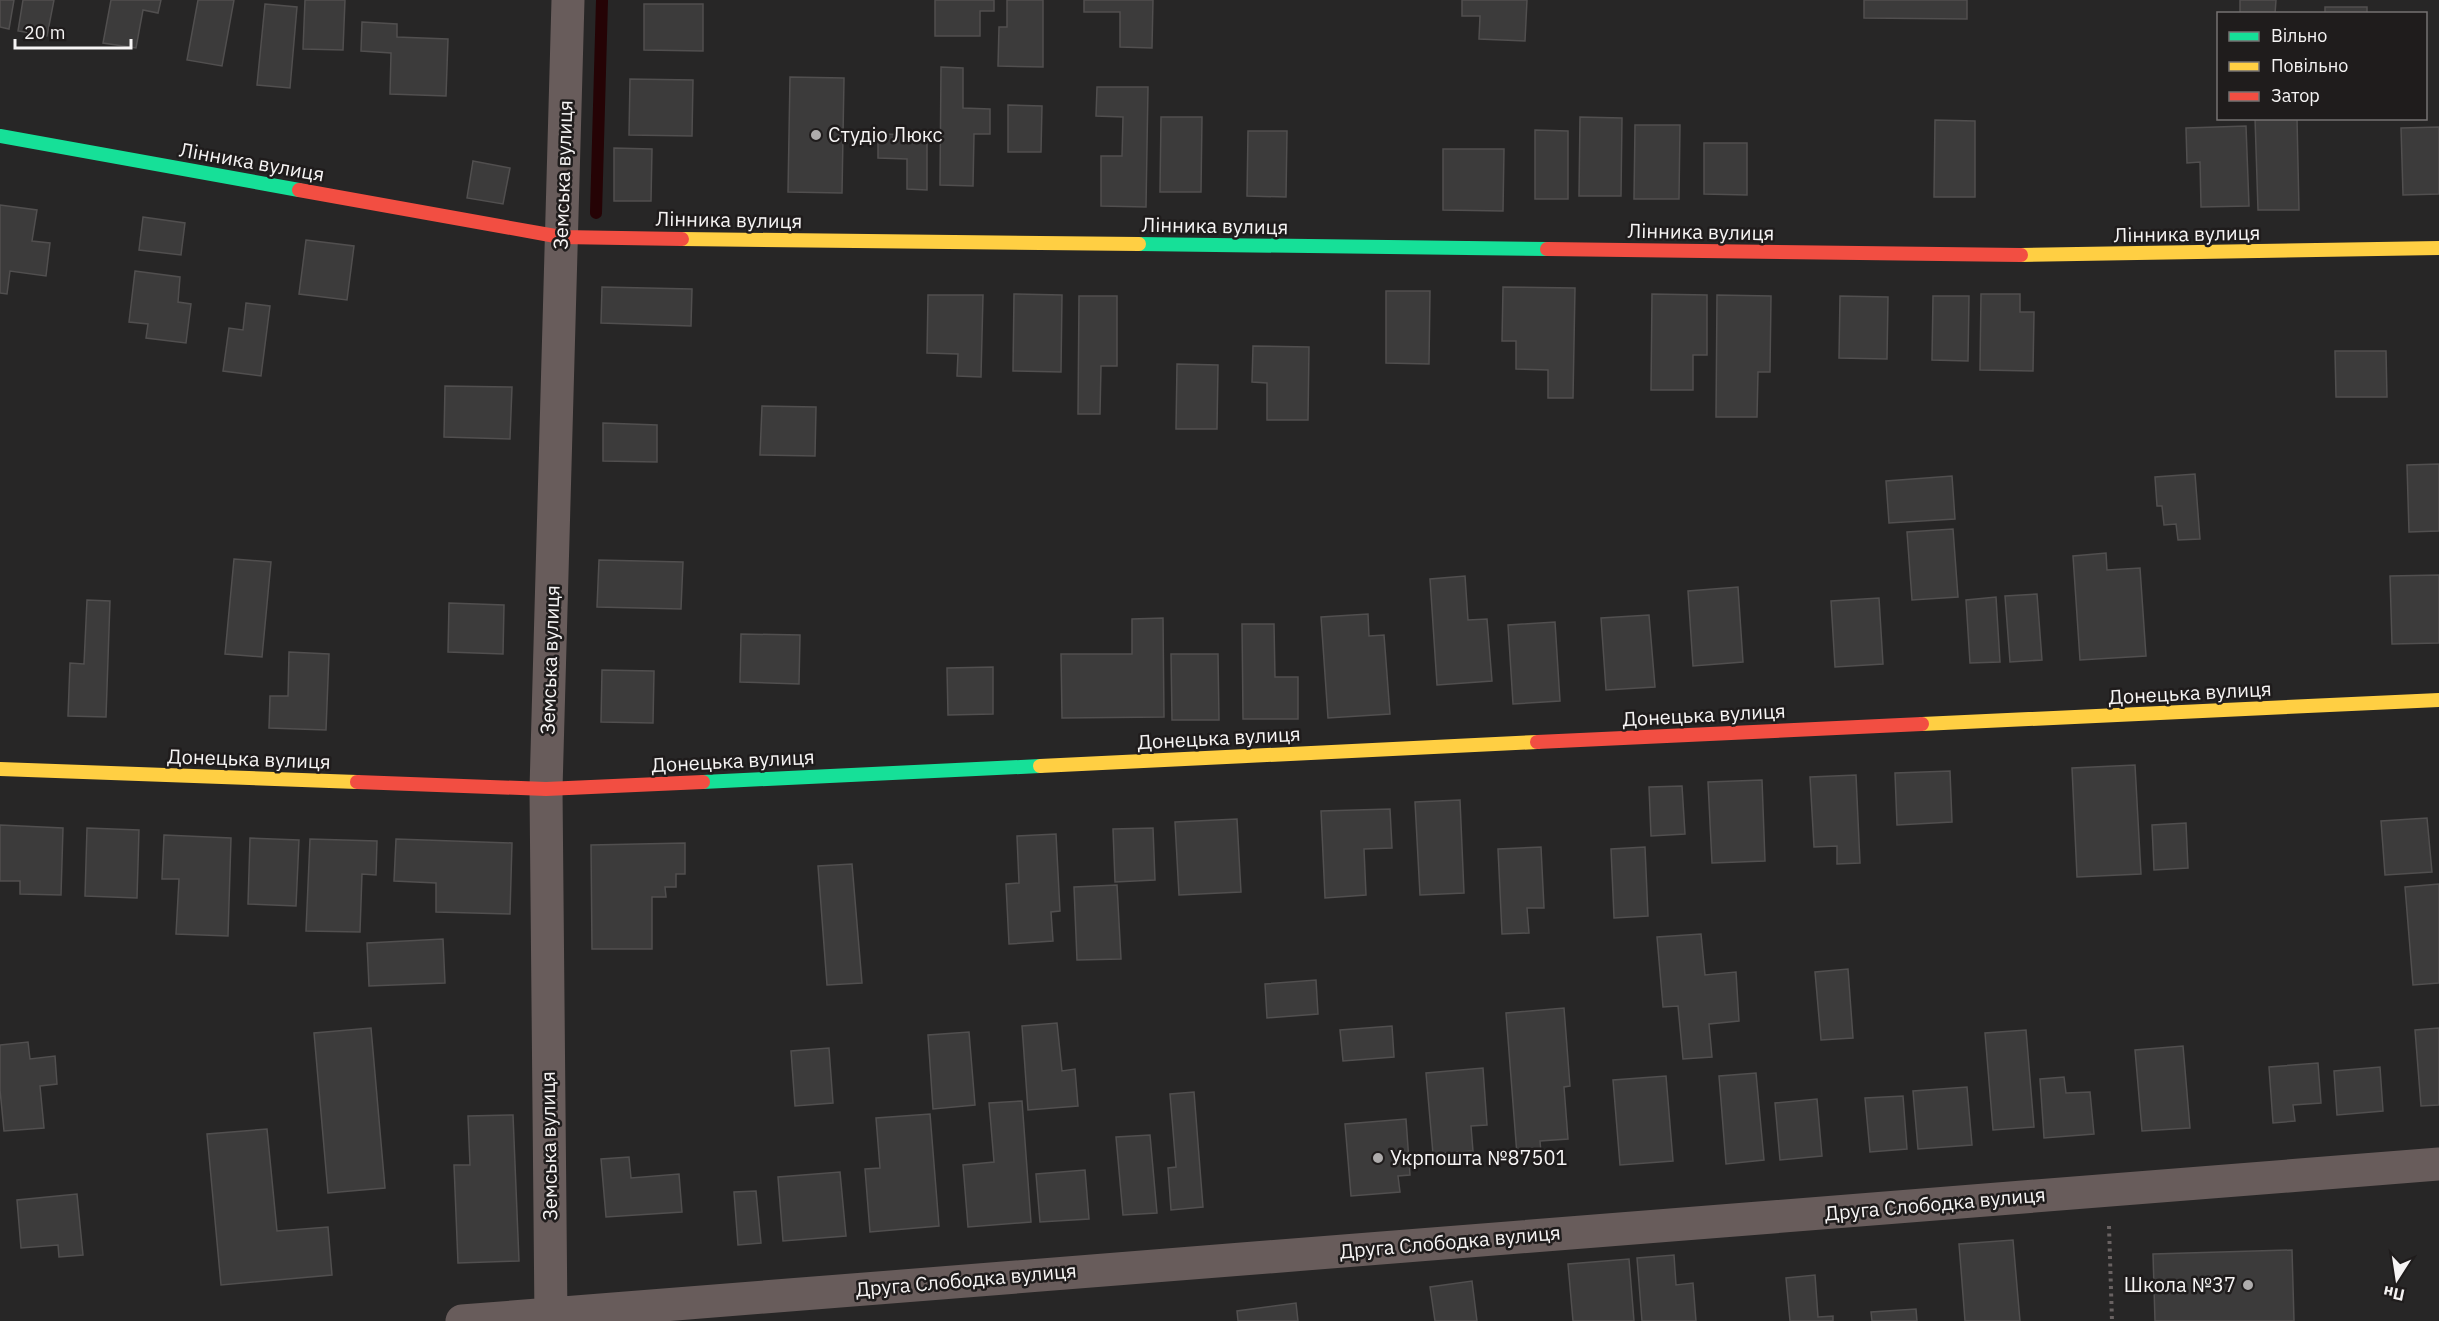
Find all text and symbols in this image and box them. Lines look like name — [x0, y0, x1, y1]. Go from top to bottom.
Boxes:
scale bar — [15, 12, 130, 50]
legend — [2217, 12, 2427, 120]
text: 20 m — [24, 21, 66, 44]
text: Вільно — [2271, 24, 2327, 47]
text: Повільно — [2271, 54, 2348, 77]
text: Затор — [2271, 84, 2320, 107]
street label: Земська вулиця — [546, 100, 579, 250]
place label: Студіо Люкс — [828, 121, 943, 148]
marker: Студіо Люкс — [809, 128, 823, 142]
street label: Лінника вулиця — [178, 135, 327, 188]
street label: Лінника вулиця — [655, 205, 803, 234]
street label: Лінника вулиця — [1141, 211, 1289, 240]
street label: Лінника вулиця — [1627, 217, 1775, 246]
street label: Лінника вулиця — [2113, 219, 2261, 248]
street label: Земська вулиця — [533, 585, 566, 735]
street label: Донецька вулиця — [2108, 675, 2272, 710]
street label: Донецька вулиця — [1622, 697, 1786, 732]
street label: Донецька вулиця — [1137, 720, 1301, 755]
street label: Донецька вулиця — [167, 742, 331, 775]
street label: Донецька вулиця — [651, 743, 815, 778]
street label: Земська вулиця — [534, 1071, 563, 1221]
place label: Укрпошта №87501 — [1390, 1144, 1568, 1171]
marker: Укрпошта №87501 — [1371, 1151, 1385, 1165]
street label: Друга Слободка вулиця — [1823, 1180, 2047, 1227]
street label: Друга Слободка вулиця — [1338, 1218, 1562, 1265]
north arrow — [2367, 1249, 2427, 1309]
street label: Друга Слободка вулиця — [854, 1256, 1078, 1303]
place label: Школа №37 — [2124, 1271, 2236, 1298]
marker: Школа №37 — [2241, 1278, 2255, 1292]
text: Пн — [2381, 1282, 2406, 1306]

